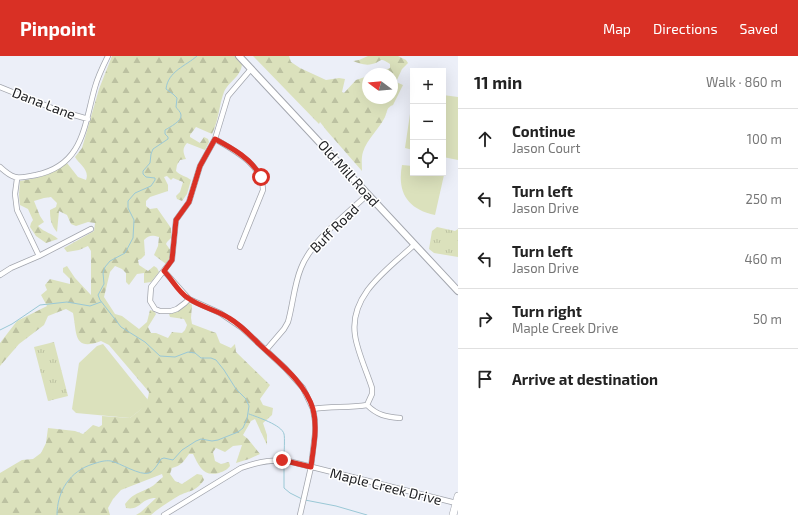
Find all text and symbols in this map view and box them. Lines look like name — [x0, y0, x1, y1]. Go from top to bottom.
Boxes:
text: Pinpoint — [20, 17, 95, 40]
text: Map — [603, 20, 631, 37]
text: Directions — [653, 20, 718, 37]
text: Saved — [740, 20, 778, 37]
north arrow — [362, 68, 398, 104]
map controls — [410, 68, 446, 176]
button: + — [410, 68, 446, 104]
text: 11 min — [474, 72, 522, 92]
text: Walk · 860 m — [706, 74, 782, 90]
street label: Dana Lane — [10, 83, 78, 123]
button: − — [410, 104, 446, 140]
text: Continue — [512, 122, 575, 140]
icon: ahead — [474, 128, 496, 150]
text: 100 m — [747, 131, 782, 147]
street label: Old Mill Road — [315, 136, 383, 210]
button: locate — [410, 140, 446, 176]
text: Jason Court — [512, 140, 580, 156]
route start — [252, 168, 270, 186]
text: Turn left — [512, 182, 573, 200]
icon: left — [474, 188, 496, 210]
text: 250 m — [746, 191, 782, 207]
street label: Buff Road — [306, 200, 362, 256]
text: Jason Drive — [512, 200, 579, 216]
text: Turn left — [512, 242, 573, 260]
icon: left — [474, 248, 496, 270]
text: 460 m — [744, 251, 782, 267]
text: Jason Drive — [512, 260, 579, 276]
text: Turn right — [512, 302, 582, 320]
icon: right — [474, 308, 496, 330]
text: 50 m — [753, 311, 782, 327]
text: Maple Creek Drive — [512, 320, 618, 336]
icon: arrive — [474, 368, 496, 390]
text: Arrive at destination — [512, 370, 658, 388]
route end — [273, 451, 291, 469]
street label: Maple Creek Drive — [328, 464, 444, 508]

